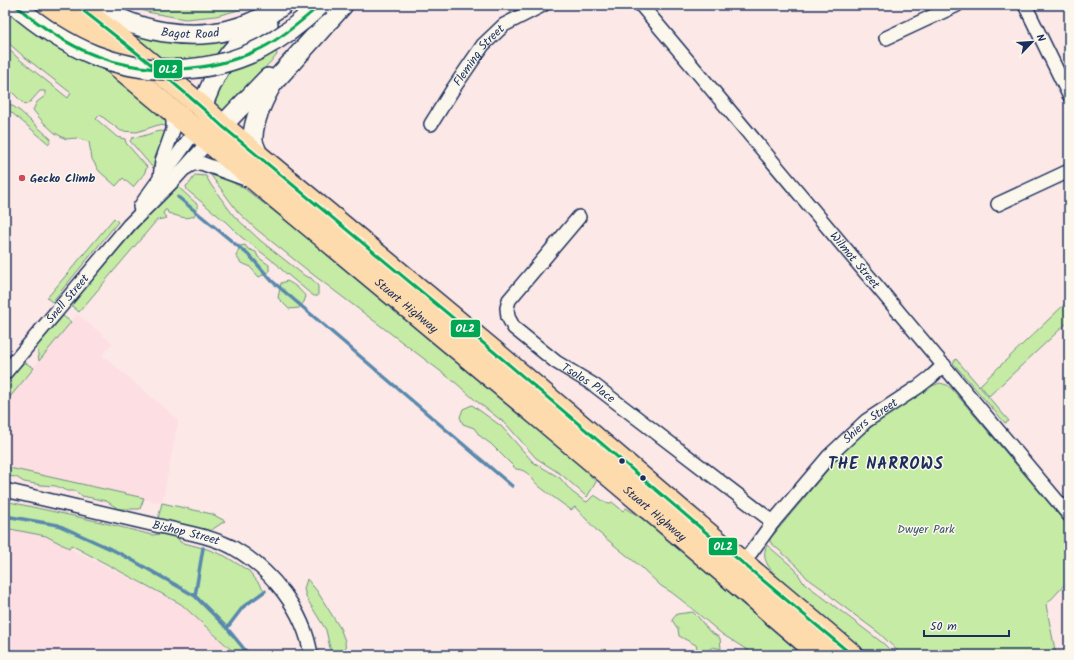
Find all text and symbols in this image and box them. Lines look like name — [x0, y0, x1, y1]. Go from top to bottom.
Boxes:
street label: Fleming Street — [448, 20, 509, 90]
street label: Bagot Road — [160, 22, 221, 44]
north arrow — [1012, 22, 1052, 62]
text: N — [1031, 31, 1050, 45]
line badge: OL2 — [153, 59, 183, 79]
text: OL2 — [158, 61, 178, 79]
place label: Gecko Climb — [30, 169, 95, 188]
marker: Gecko Climb — [17, 173, 27, 183]
street label: Wilmot Street — [825, 227, 885, 293]
street label: Snell Street — [41, 270, 94, 328]
street label: Stuart Highway — [370, 273, 443, 338]
line badge: OL2 — [450, 319, 481, 338]
text: OL2 — [455, 320, 475, 338]
street label: Tsolos Place — [558, 358, 620, 408]
street label: Shiers Street — [838, 393, 902, 448]
district label: THE NARROWS — [828, 452, 944, 477]
unlabelled marker — [617, 456, 627, 466]
unlabelled marker — [638, 473, 648, 483]
street label: Stuart Highway — [619, 481, 691, 546]
street label: Bishop Street — [151, 515, 223, 550]
park label: Dwyer Park — [897, 520, 955, 539]
line badge: OL2 — [708, 537, 738, 556]
text: OL2 — [713, 538, 733, 556]
scale bar — [924, 612, 1009, 638]
text: 50 m — [930, 617, 957, 636]

